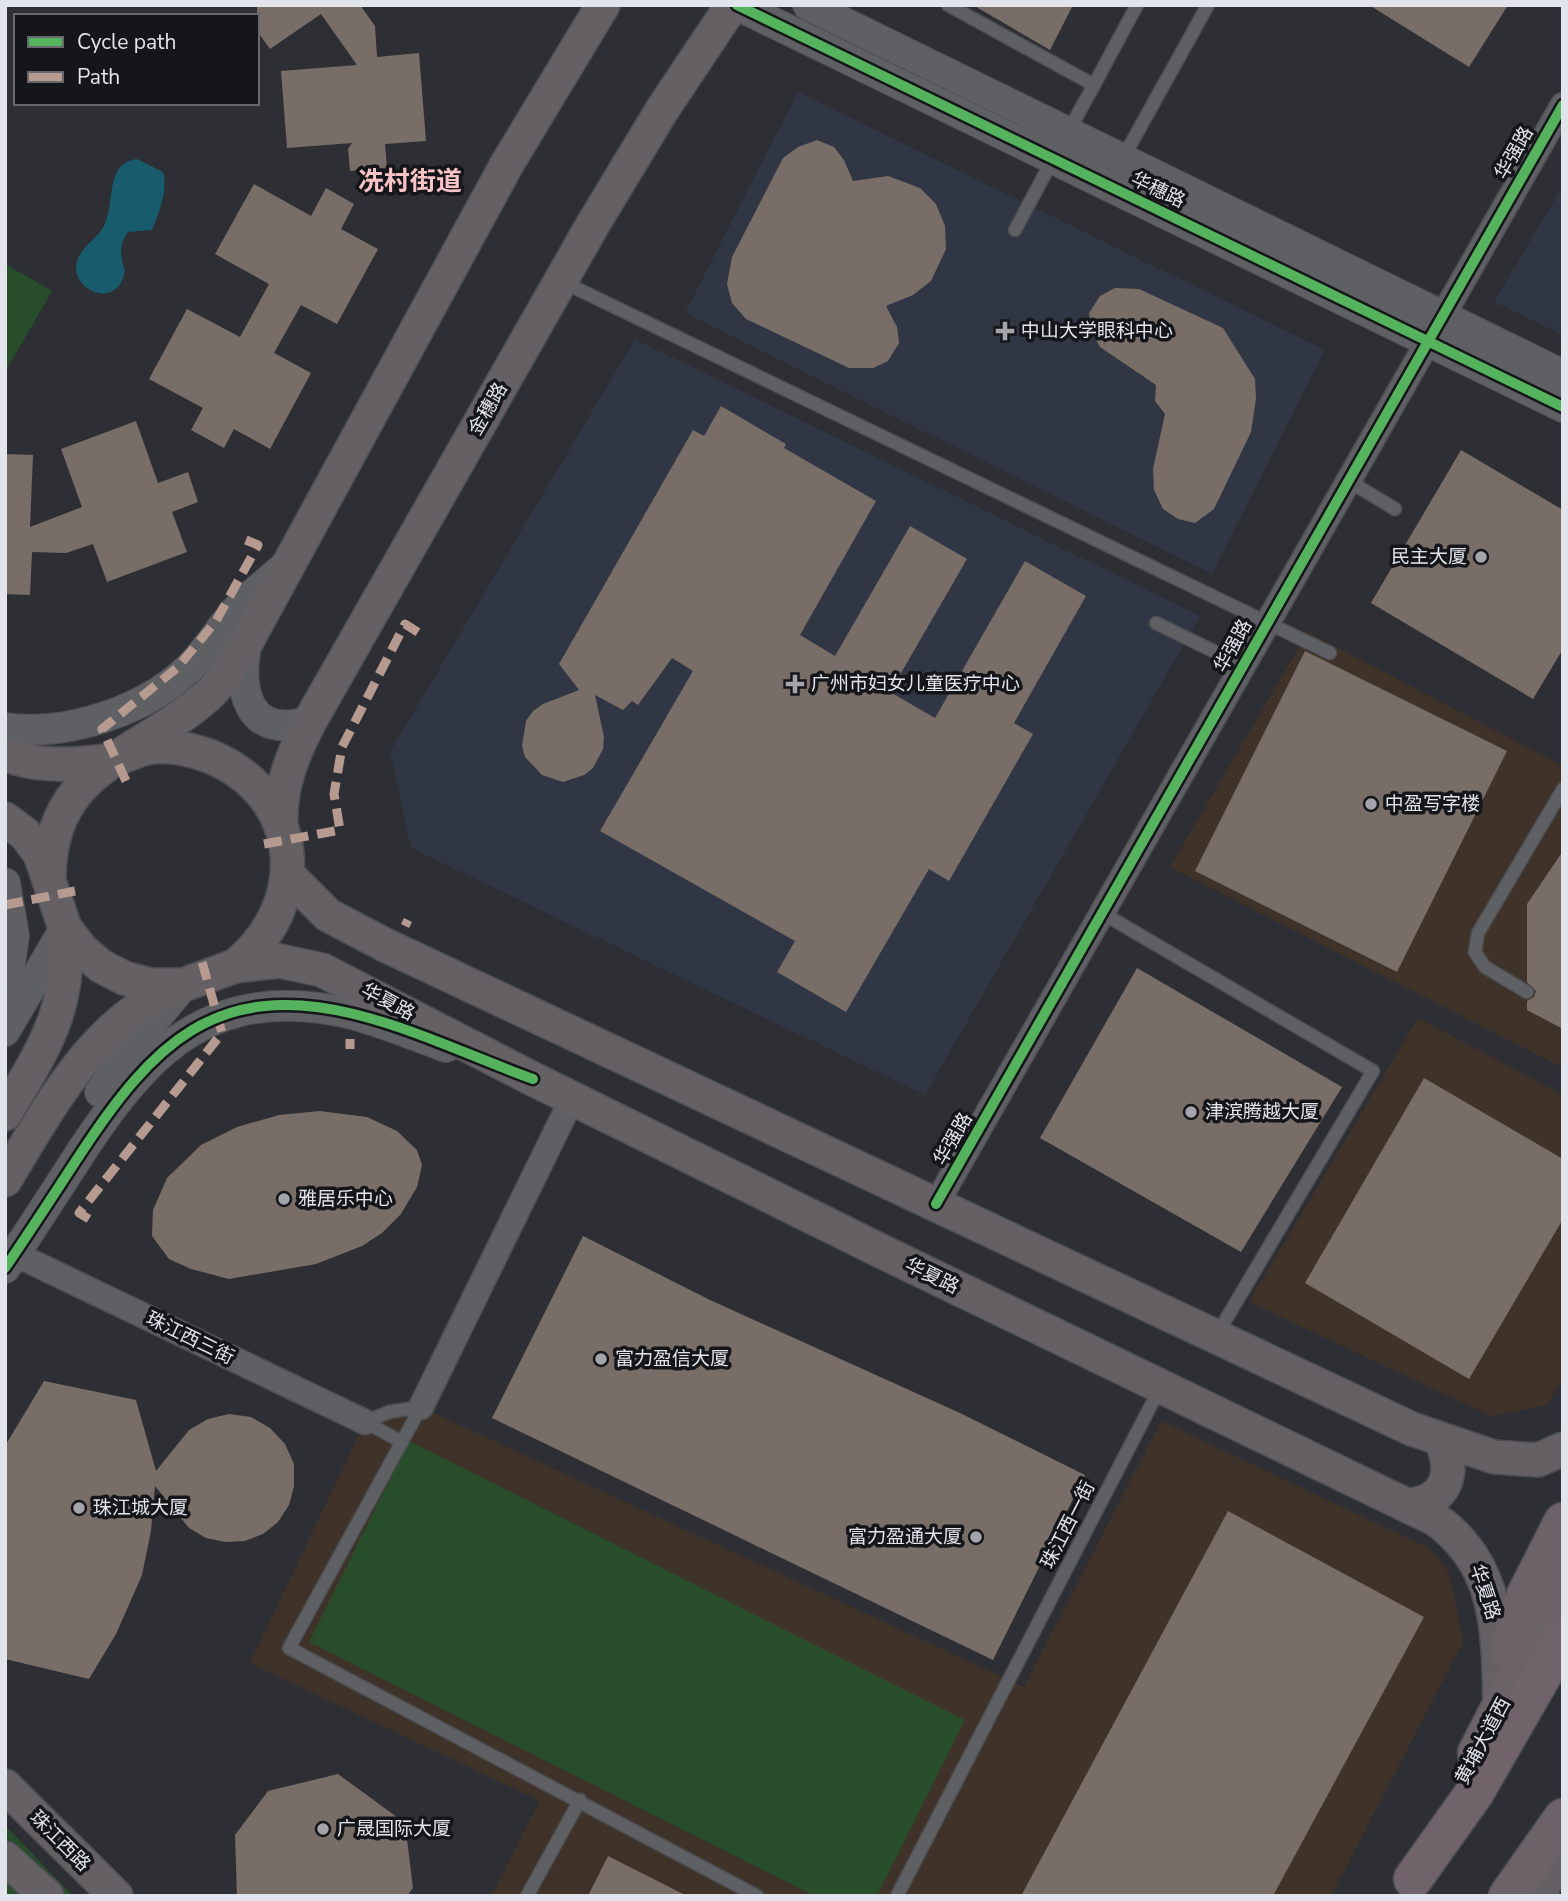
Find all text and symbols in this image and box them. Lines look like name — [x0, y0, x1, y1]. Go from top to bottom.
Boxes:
legend — [14, 14, 259, 105]
text: Cycle path — [77, 28, 176, 56]
text: Path — [77, 63, 120, 91]
street label: 华强路 — [1488, 122, 1540, 184]
district label: 冼村街道 — [358, 164, 462, 199]
street label: 华穗路 — [1127, 166, 1189, 214]
place label: 中山大学眼科中心 — [1021, 318, 1173, 344]
marker: 中山大学眼科中心 — [995, 321, 1015, 341]
street label: 金穗路 — [462, 378, 514, 440]
place label: 民主大厦 — [1391, 544, 1467, 570]
marker: 民主大厦 — [1473, 549, 1489, 565]
street label: 华强路 — [1208, 615, 1258, 677]
place label: 广州市妇女儿童医疗中心 — [811, 671, 1020, 697]
marker: 广州市妇女儿童医疗中心 — [785, 674, 805, 694]
place label: 中盈写字楼 — [1385, 791, 1480, 817]
marker: 中盈写字楼 — [1363, 796, 1379, 812]
street label: 华夏路 — [357, 977, 419, 1027]
place label: 津滨腾越大厦 — [1205, 1099, 1319, 1125]
marker: 津滨腾越大厦 — [1183, 1104, 1199, 1120]
street label: 华强路 — [927, 1108, 979, 1170]
place label: 雅居乐中心 — [298, 1186, 393, 1212]
marker: 雅居乐中心 — [276, 1191, 292, 1207]
street label: 华夏路 — [901, 1252, 963, 1300]
street label: 珠江西三街 — [142, 1305, 238, 1371]
place label: 富力盈信大厦 — [615, 1346, 729, 1372]
marker: 富力盈信大厦 — [593, 1351, 609, 1367]
street label: 珠江西一街 — [1035, 1477, 1101, 1573]
place label: 珠江城大厦 — [93, 1495, 188, 1521]
marker: 珠江城大厦 — [71, 1500, 87, 1516]
place label: 富力盈通大厦 — [848, 1524, 962, 1550]
marker: 富力盈通大厦 — [968, 1529, 984, 1545]
street label: 华夏路 — [1464, 1561, 1506, 1623]
street label: 黄埔大道西 — [1449, 1693, 1517, 1789]
street label: 珠江西路 — [24, 1805, 96, 1877]
place label: 广晟国际大厦 — [337, 1816, 451, 1842]
marker: 广晟国际大厦 — [315, 1821, 331, 1837]

